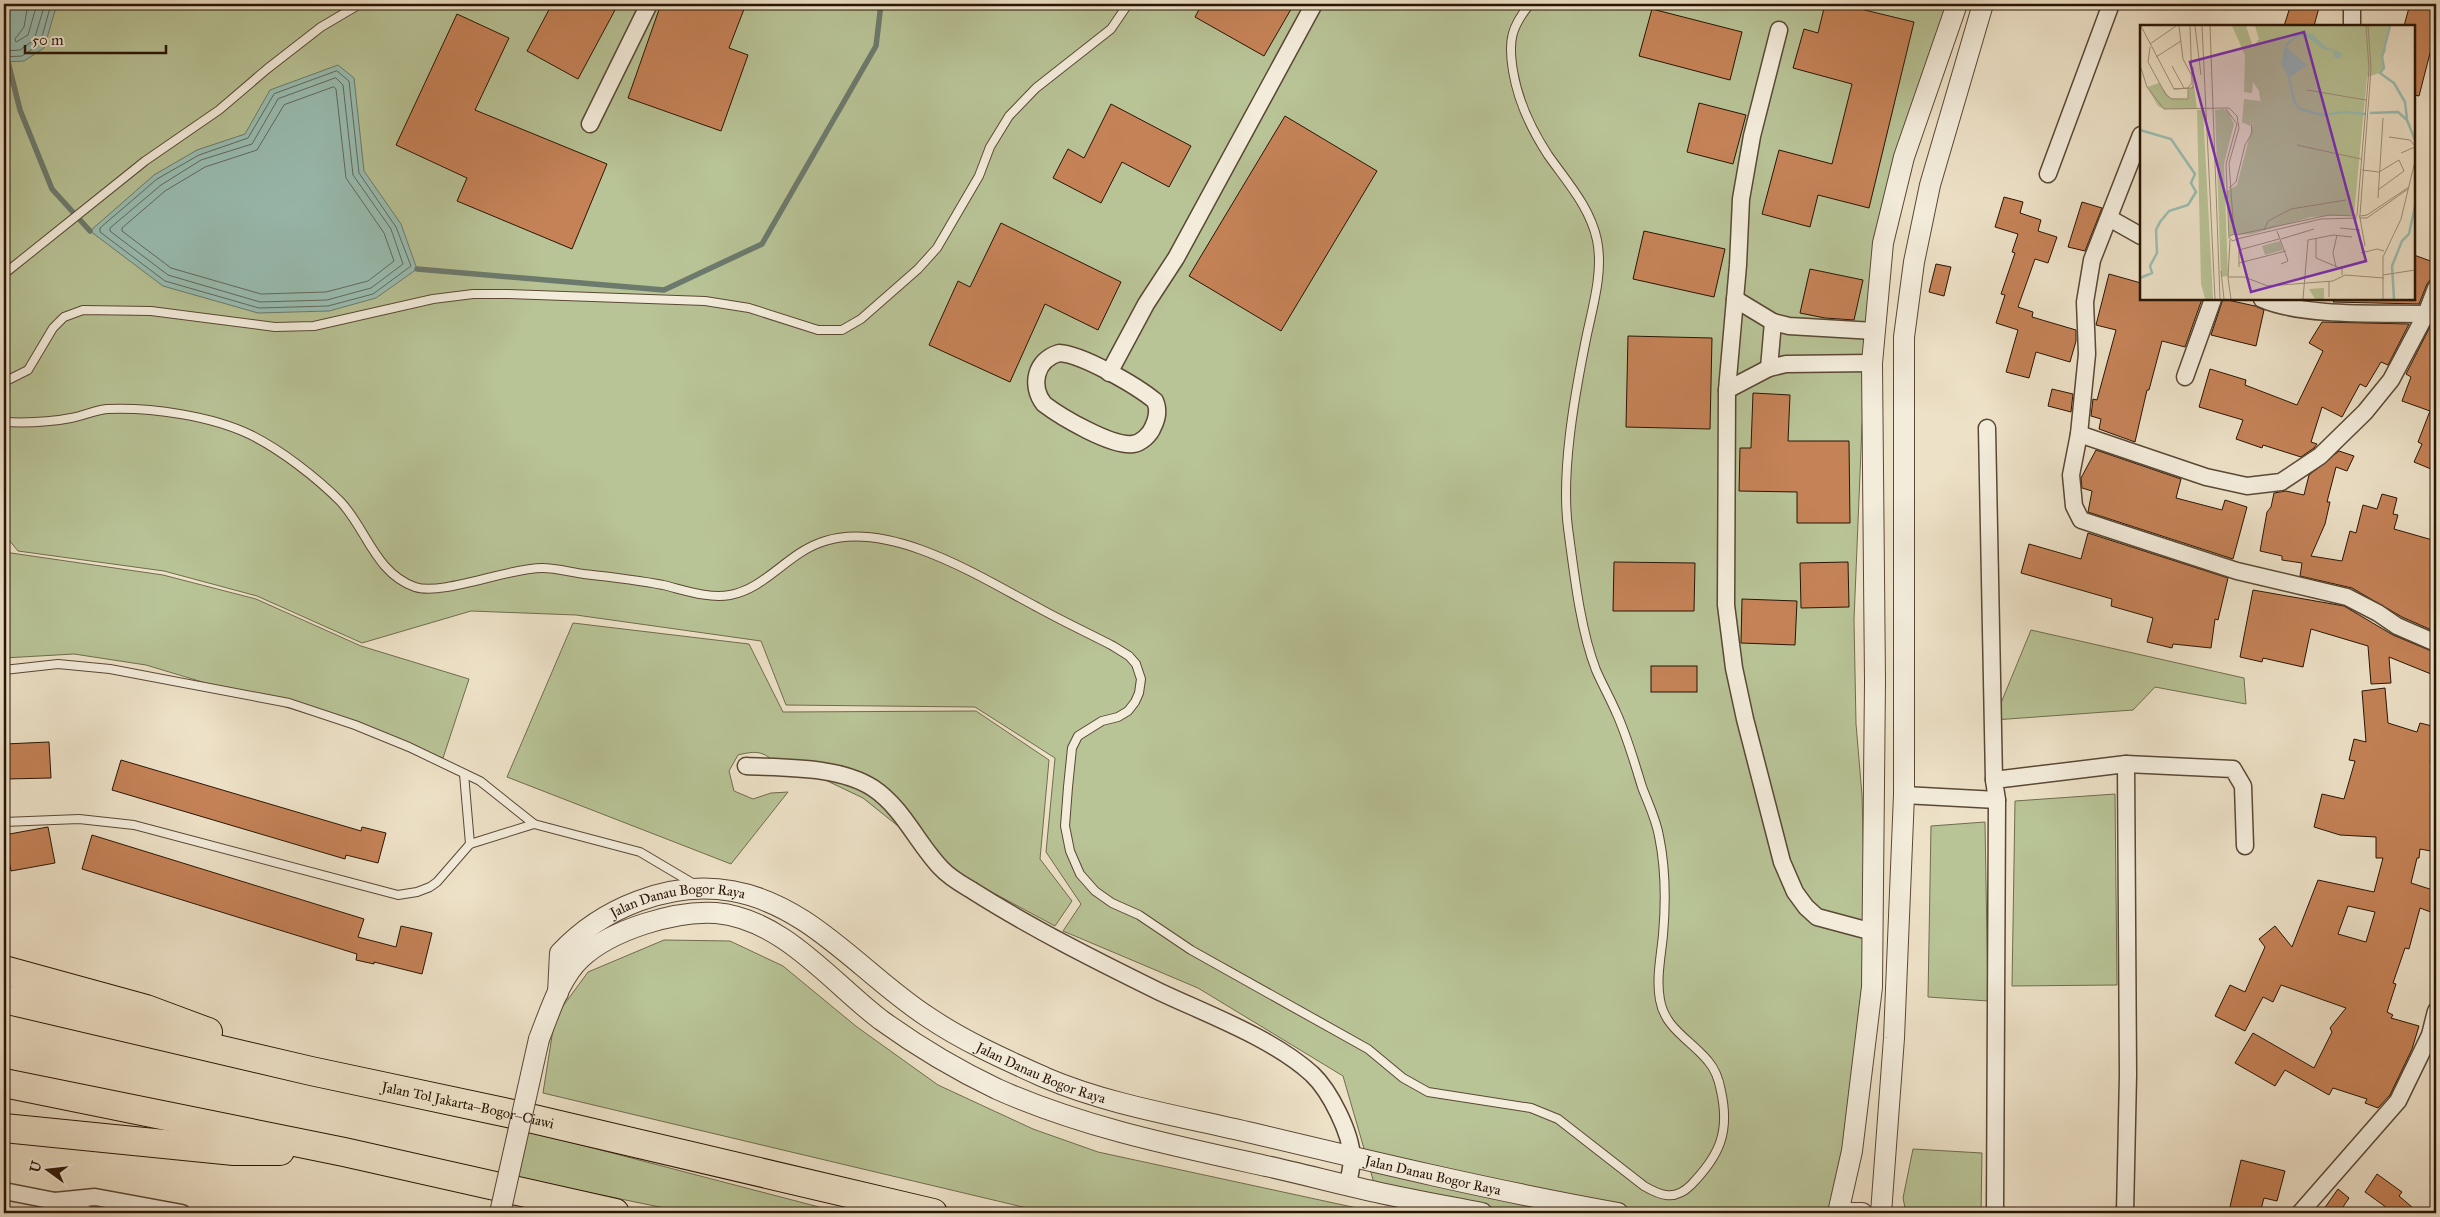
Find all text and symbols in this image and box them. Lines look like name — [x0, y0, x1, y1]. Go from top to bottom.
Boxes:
scale bar — [25, 22, 166, 54]
inset map — [2140, 25, 2415, 300]
text: 50 m — [32, 31, 64, 49]
street label: Jalan Danau Bogor Raya — [605, 880, 747, 923]
street label: Jalan Danau Bogor Raya — [971, 1037, 1108, 1107]
street label: Jalan Tol Jakarta–Bogor–Ciawi — [378, 1077, 556, 1132]
north arrow — [22, 1144, 72, 1194]
street label: Jalan Danau Bogor Raya — [1361, 1151, 1503, 1198]
text: U — [26, 1158, 46, 1174]

